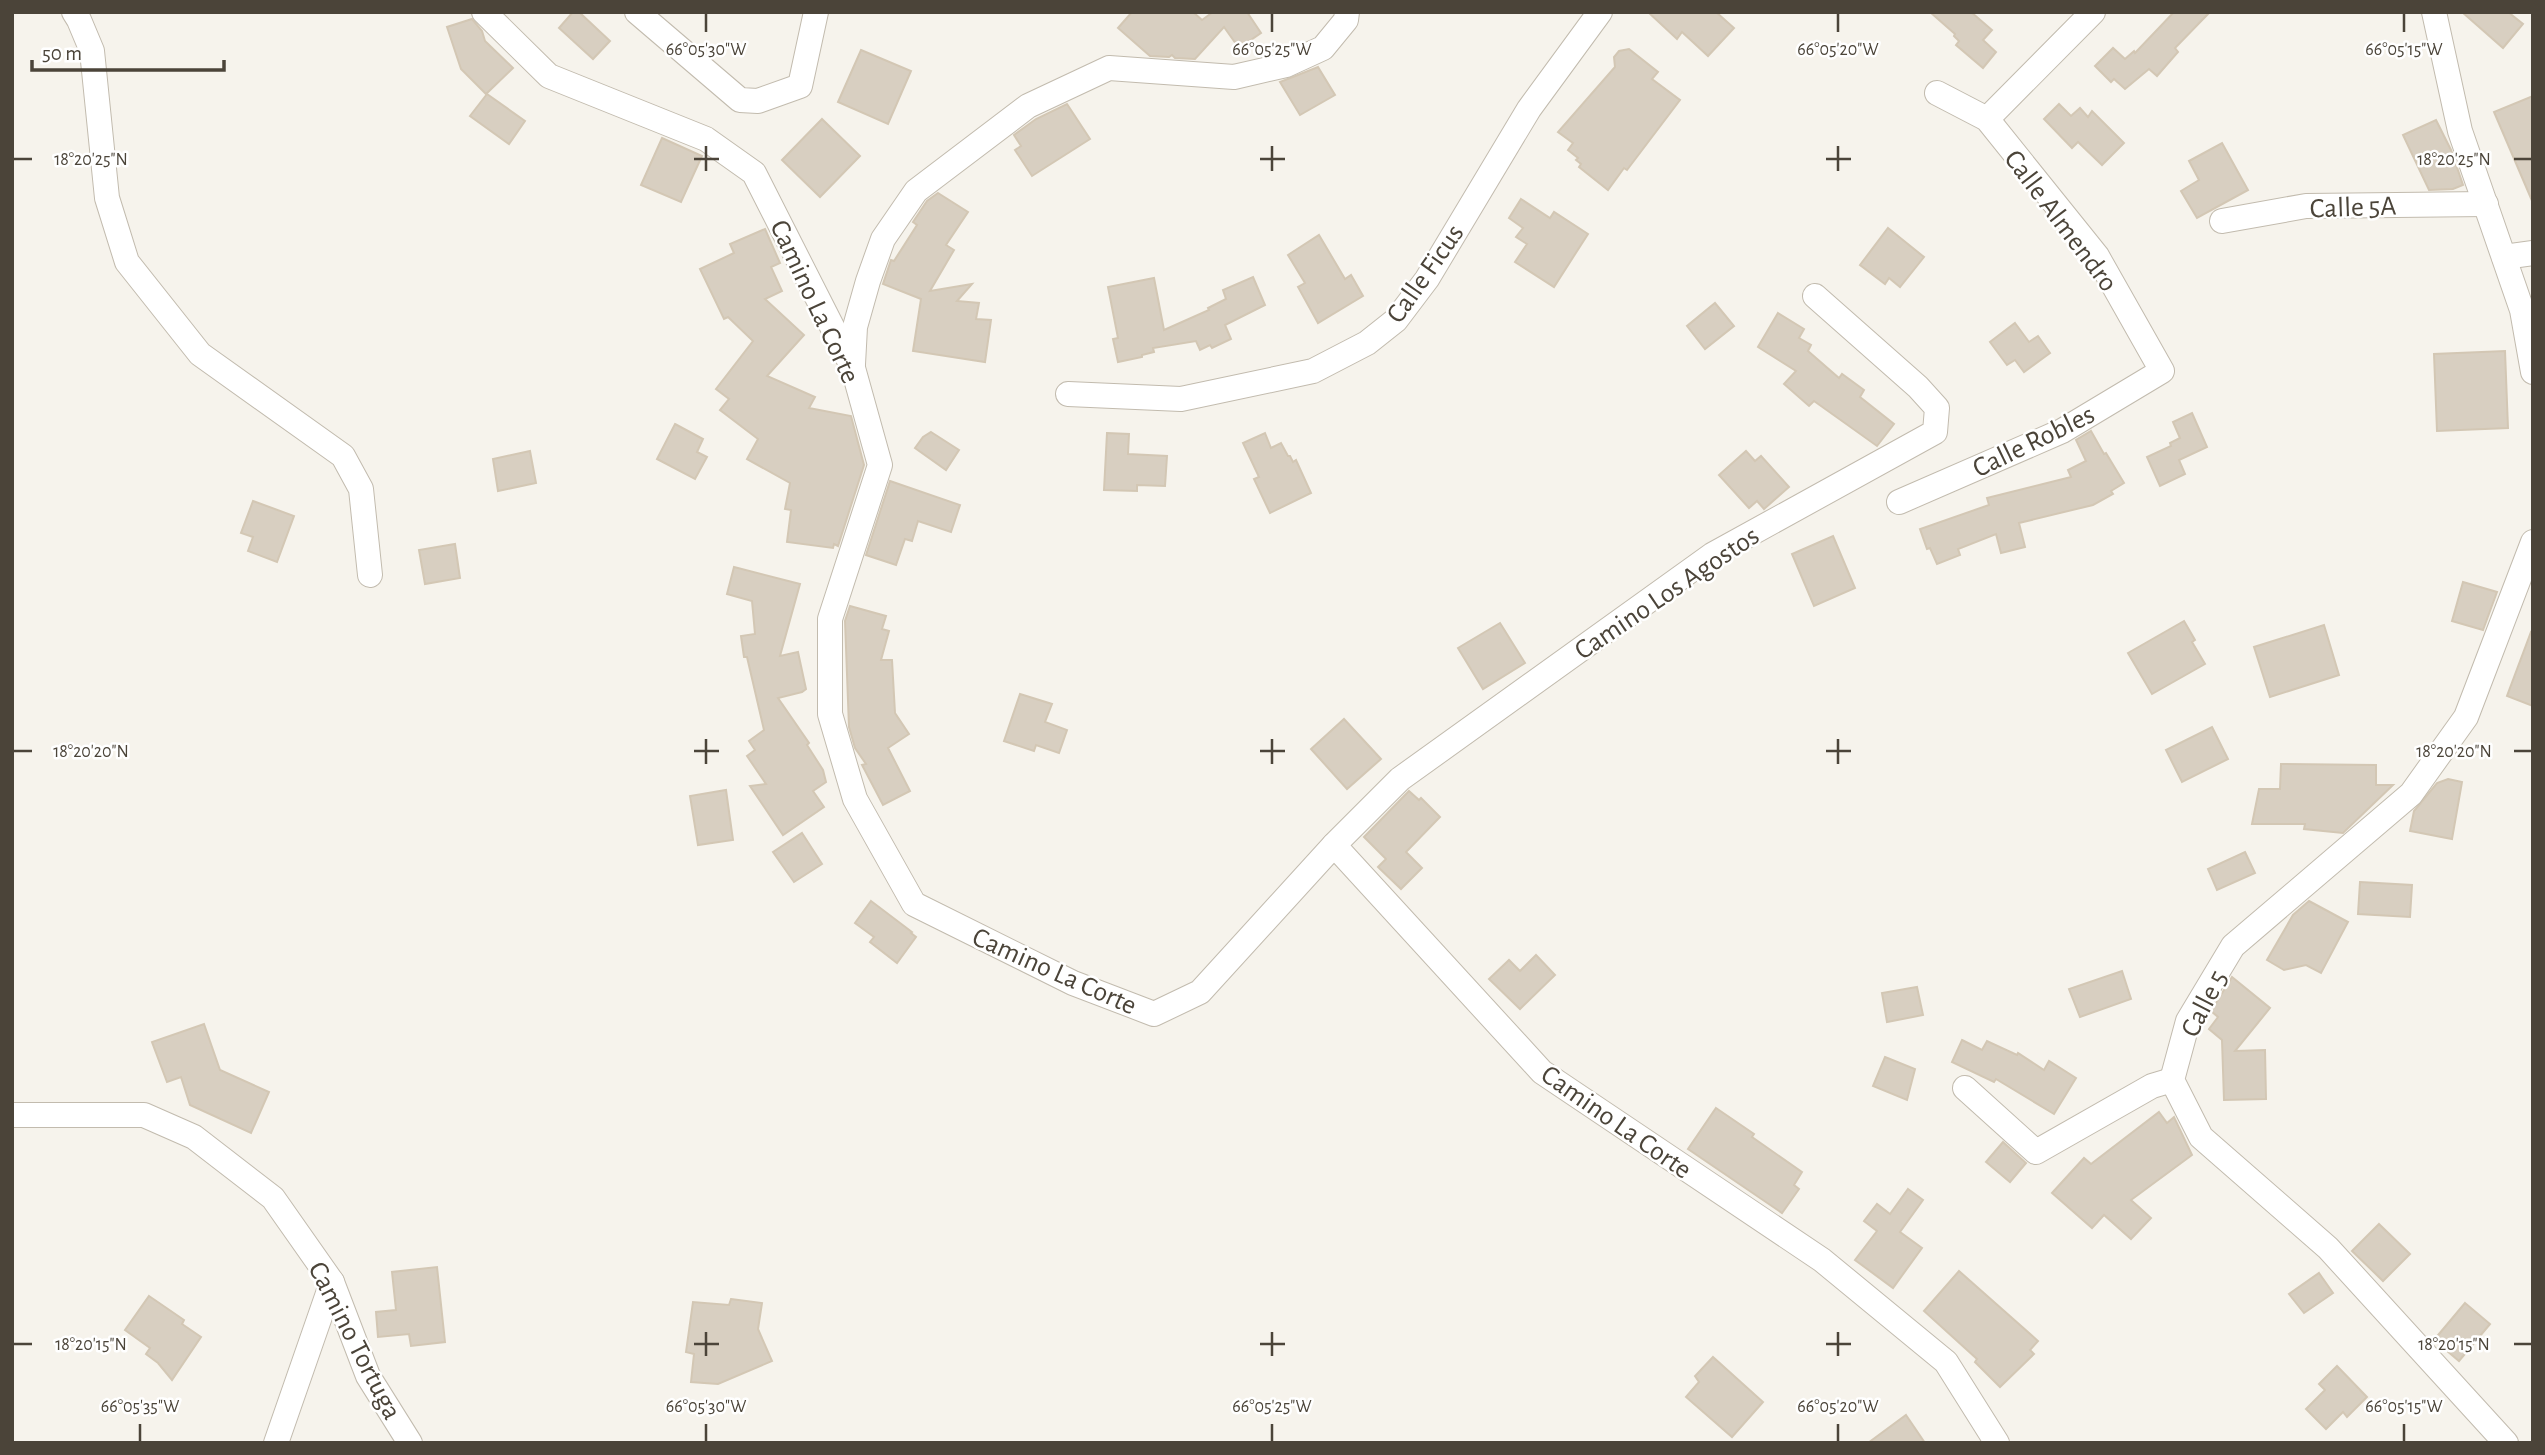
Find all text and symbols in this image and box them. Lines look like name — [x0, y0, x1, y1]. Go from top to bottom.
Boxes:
scale bar — [32, 28, 224, 72]
text: 66°05'30"W — [666, 41, 746, 59]
text: 66°05'25"W — [1232, 41, 1312, 59]
text: 66°05'20"W — [1797, 41, 1879, 59]
text: 66°05'15"W — [2365, 41, 2443, 59]
text: 50 m — [42, 43, 82, 64]
street label: Calle Almendro — [1998, 145, 2122, 297]
text: 18°20'25"N — [54, 151, 128, 169]
text: 18°20'25"N — [2417, 151, 2491, 169]
street label: Calle 5A — [2309, 192, 2397, 224]
street label: Camino La Corte — [764, 216, 864, 388]
street label: Calle Ficus — [1382, 220, 1470, 329]
street label: Calle Robles — [1969, 400, 2099, 483]
street label: Camino Los Agostos — [1570, 522, 1764, 666]
text: 18°20'20"N — [53, 743, 129, 761]
text: 18°20'20"N — [2416, 743, 2492, 761]
street label: Camino La Corte — [968, 923, 1140, 1020]
street label: Calle 5 — [2176, 966, 2233, 1042]
street label: Camino La Corte — [1536, 1061, 1696, 1185]
street label: Camino Tortuga — [302, 1257, 406, 1424]
text: 18°20'15"N — [55, 1336, 127, 1354]
text: 18°20'15"N — [2418, 1336, 2490, 1354]
text: 66°05'35"W — [101, 1398, 179, 1416]
text: 66°05'30"W — [666, 1398, 746, 1416]
text: 66°05'25"W — [1232, 1398, 1312, 1416]
text: 66°05'20"W — [1797, 1398, 1879, 1416]
text: 66°05'15"W — [2365, 1398, 2443, 1416]

